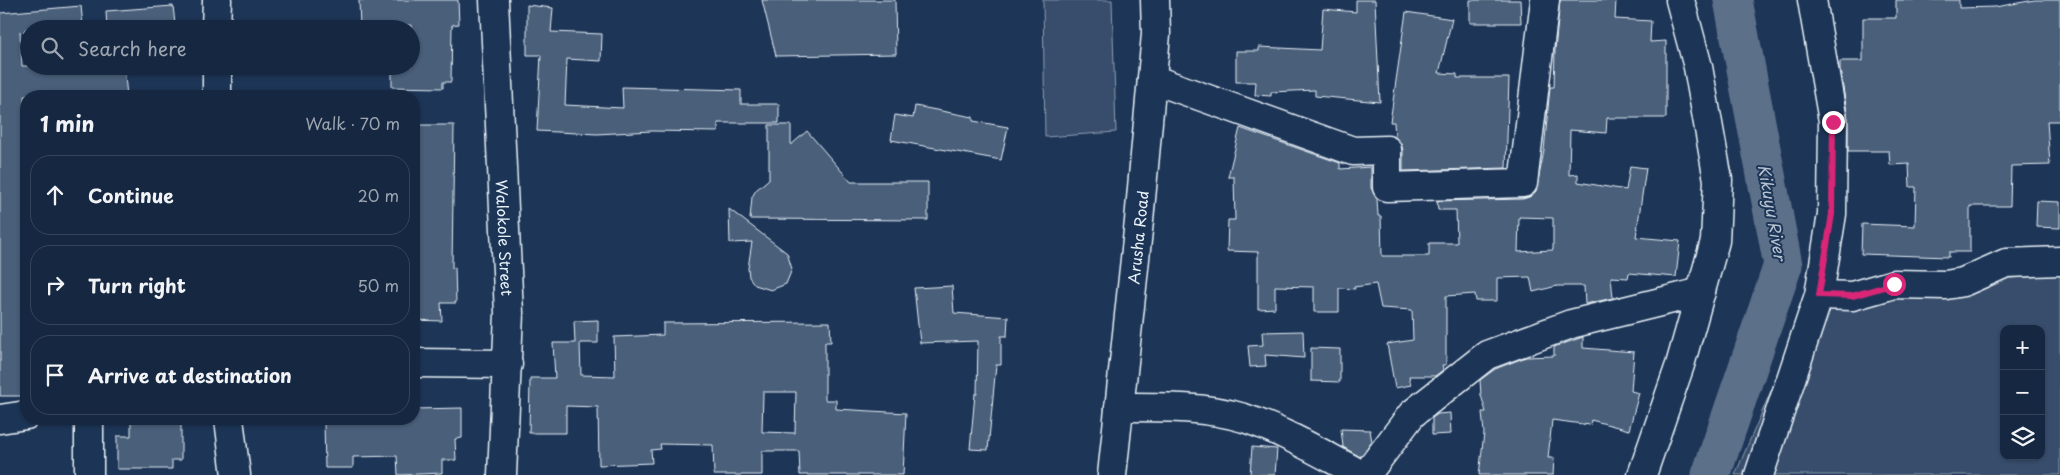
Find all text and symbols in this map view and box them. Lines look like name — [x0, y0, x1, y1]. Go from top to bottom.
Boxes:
search box — [20, 20, 420, 75]
icon: search — [38, 34, 66, 62]
text: Search here — [78, 34, 187, 62]
text: 1 min — [40, 107, 94, 139]
text: Walk · 70 m — [305, 111, 400, 135]
route end — [1822, 111, 1845, 134]
water label: Kikuyu River — [1753, 162, 1794, 265]
street label: Walokole Street — [491, 179, 520, 296]
icon: ahead — [41, 181, 69, 209]
text: Continue — [88, 181, 174, 209]
text: 20 m — [358, 183, 399, 207]
street label: Arusha Road — [1121, 190, 1153, 285]
icon: right — [41, 271, 69, 299]
text: Turn right — [88, 271, 186, 299]
text: 50 m — [358, 273, 399, 297]
route start — [1883, 273, 1906, 296]
map controls — [2000, 325, 2045, 460]
button: + — [2000, 325, 2045, 370]
icon: arrive — [41, 361, 69, 389]
text: Arrive at destination — [88, 361, 292, 389]
button: − — [2000, 370, 2045, 415]
button: layers — [2000, 415, 2045, 460]

